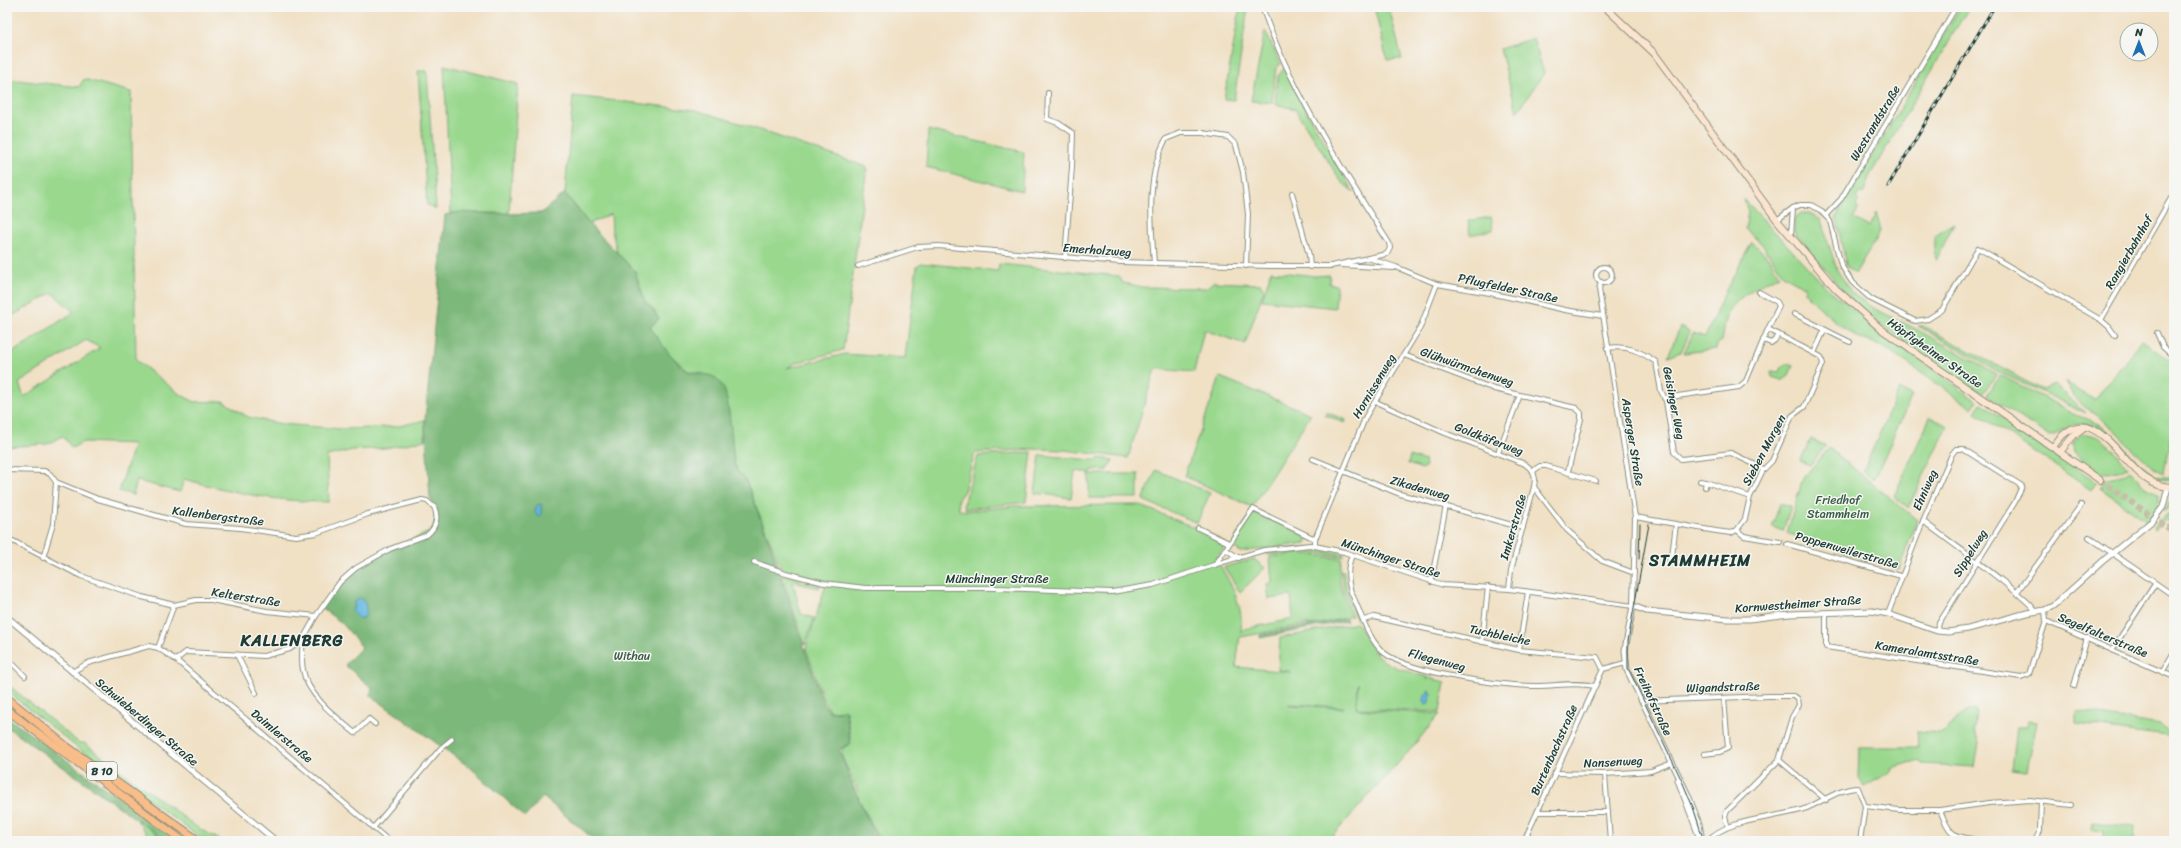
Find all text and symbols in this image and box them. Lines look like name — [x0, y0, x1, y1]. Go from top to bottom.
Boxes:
north arrow — [2119, 22, 2159, 62]
text: N — [2134, 23, 2143, 42]
street label: Westrandstraße — [1844, 81, 1906, 165]
street label: Rangierbahnhof — [2099, 209, 2160, 293]
street label: Emerholzweg — [1062, 237, 1132, 263]
street label: Pflugfelder Straße — [1456, 267, 1560, 309]
street label: Höpfigheimer Straße — [1883, 312, 1987, 394]
street label: Glühwürmchenweg — [1417, 341, 1517, 393]
street label: Hornissenweg — [1346, 349, 1402, 423]
street label: Geisinger Weg — [1656, 365, 1692, 441]
street label: Asperger Straße — [1615, 395, 1651, 488]
street label: Sieben Morgen — [1736, 410, 1792, 490]
street label: Goldkäferweg — [1451, 416, 1527, 462]
street label: Ehniweg — [1906, 466, 1944, 514]
street label: Zikadenweg — [1387, 469, 1453, 507]
park label: Friedhof Stammheim — [1807, 489, 1869, 525]
street label: Imkerstraße — [1493, 491, 1533, 563]
street label: Kallenbergstraße — [171, 499, 265, 533]
street label: Poppenweilerstraße — [1793, 525, 1901, 575]
street label: Sippelweg — [1947, 525, 1993, 581]
street label: Münchinger Straße — [1339, 532, 1443, 584]
district label: STAMMHEIM — [1648, 546, 1751, 575]
street label: Münchinger Straße — [945, 568, 1049, 590]
street label: Kelterstraße — [210, 581, 282, 613]
street label: Kornwestheimer Straße — [1734, 589, 1862, 619]
street label: Segelfalterstraße — [2054, 606, 2152, 664]
street label: Tuchbleiche — [1467, 618, 1533, 652]
district label: KALLENBERG — [240, 626, 343, 655]
street label: Kameralamtsstraße — [1874, 634, 1980, 672]
street label: Fliegenweg — [1406, 642, 1468, 678]
park label: Withau — [614, 645, 651, 667]
street label: Freihofstraße — [1627, 663, 1679, 739]
street label: Schwieberdinger Straße — [90, 672, 204, 772]
street label: Wigandstraße — [1686, 675, 1760, 699]
street label: Burtenbachstraße — [1524, 701, 1584, 799]
street label: Daimlerstraße — [246, 703, 318, 769]
street label: Nansenweg — [1583, 749, 1643, 775]
road number: B 10 — [87, 762, 117, 780]

